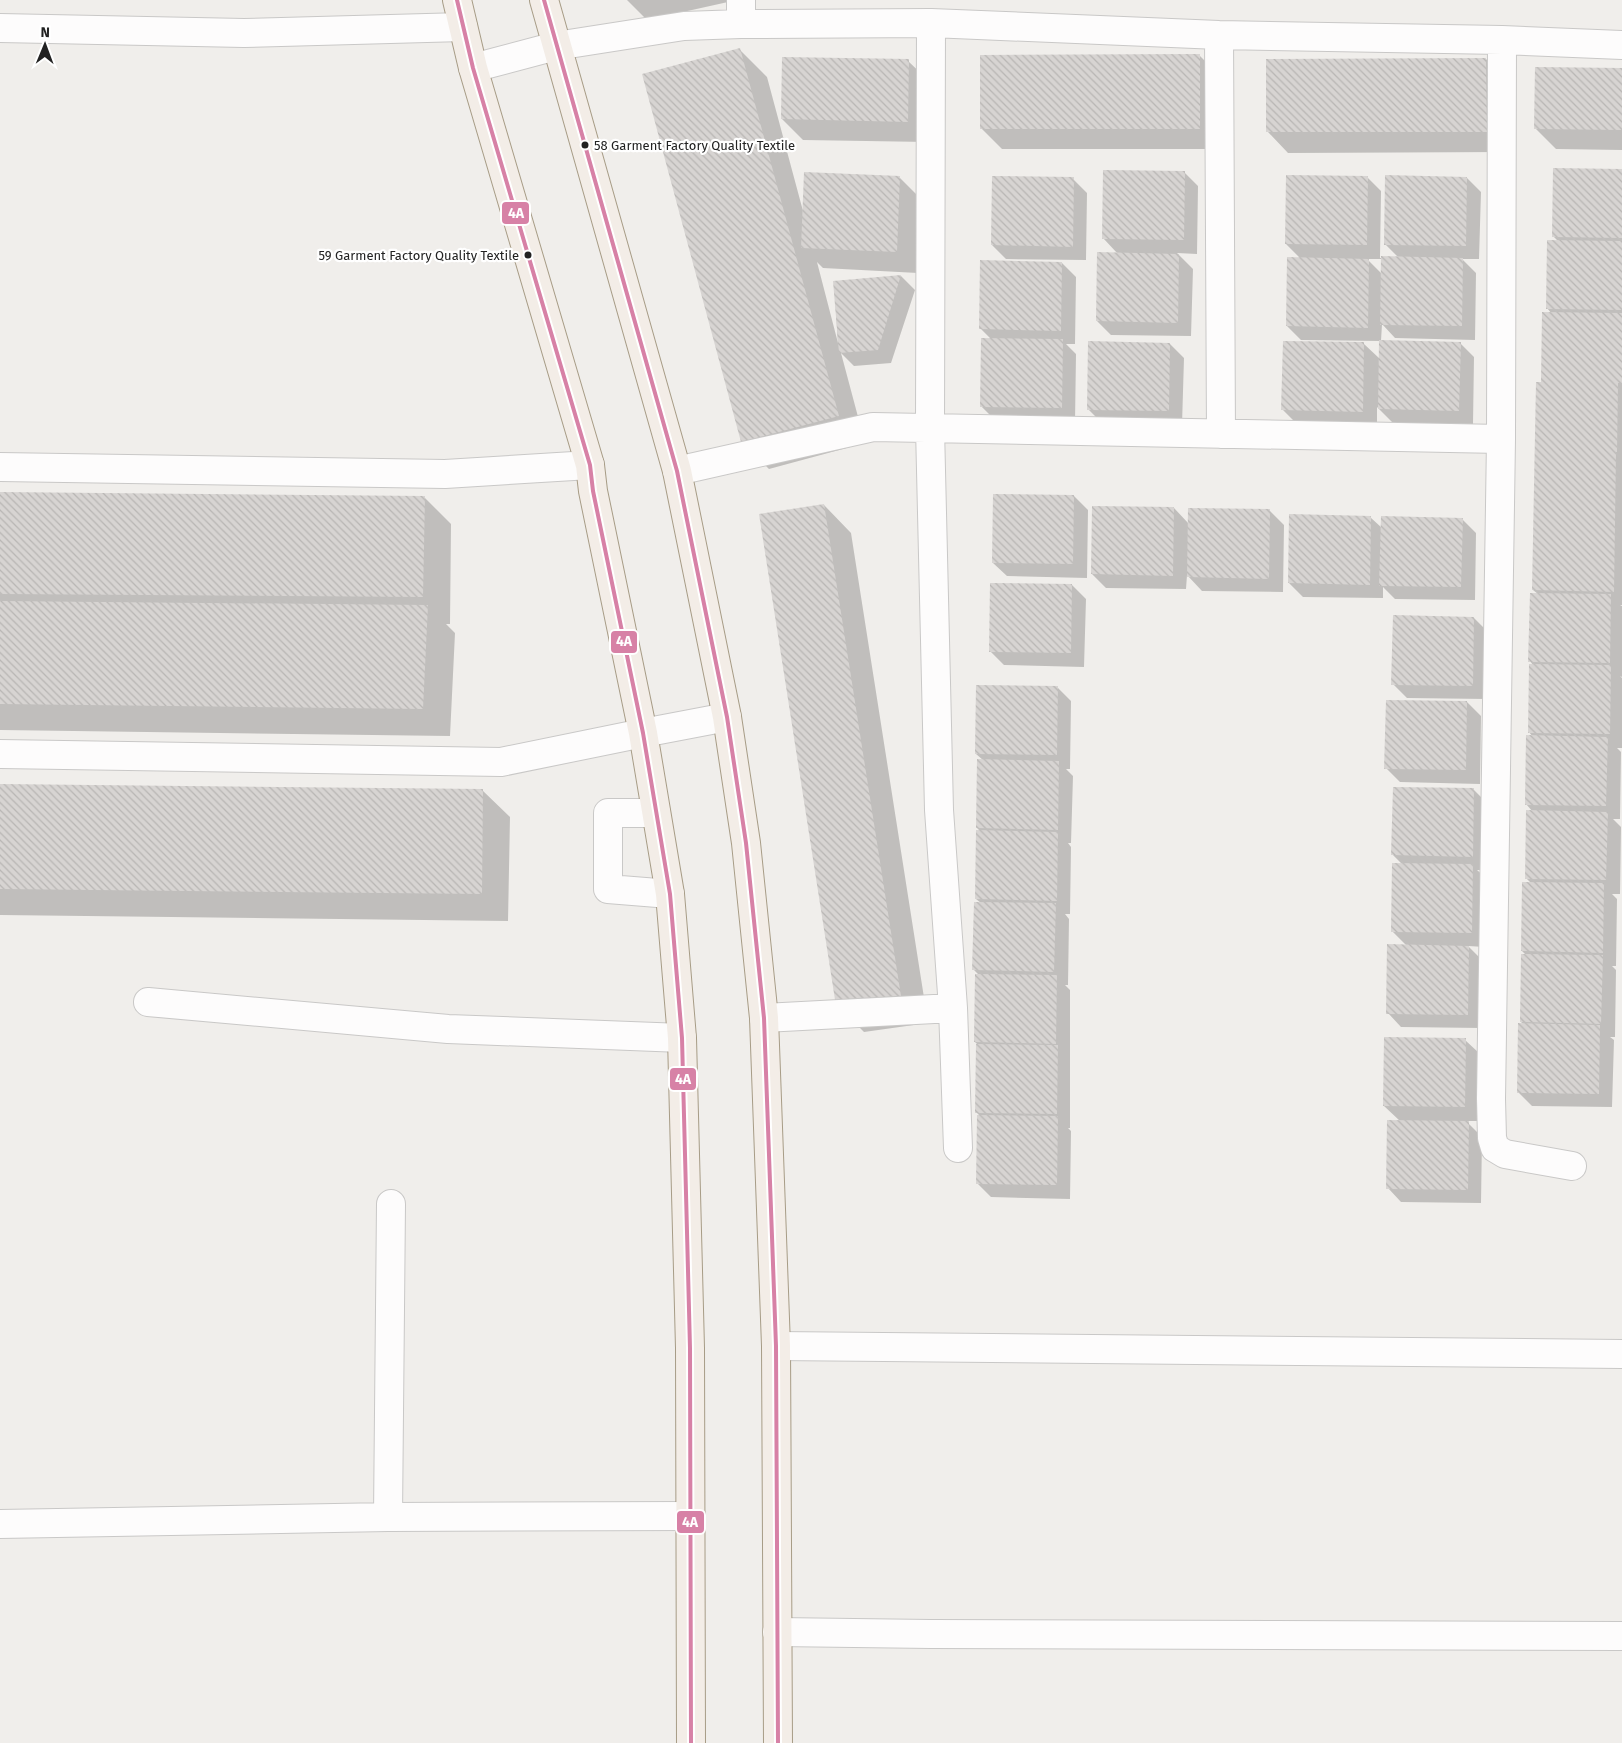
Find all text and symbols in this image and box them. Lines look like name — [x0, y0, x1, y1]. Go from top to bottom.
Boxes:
north arrow — [20, 20, 70, 70]
text: N — [40, 24, 50, 41]
place label: 58 Garment Factory Quality Textile — [594, 138, 795, 153]
marker: 58 Garment Factory Quality Textile — [580, 140, 590, 150]
line badge: 4A — [501, 201, 530, 225]
text: 4A — [508, 205, 525, 222]
place label: 59 Garment Factory Quality Textile — [318, 248, 519, 263]
marker: 59 Garment Factory Quality Textile — [523, 250, 533, 260]
line badge: 4A — [610, 630, 638, 654]
text: 4A — [616, 633, 633, 650]
line badge: 4A — [669, 1067, 697, 1091]
text: 4A — [675, 1071, 692, 1088]
line badge: 4A — [676, 1510, 705, 1534]
text: 4A — [682, 1514, 699, 1531]

